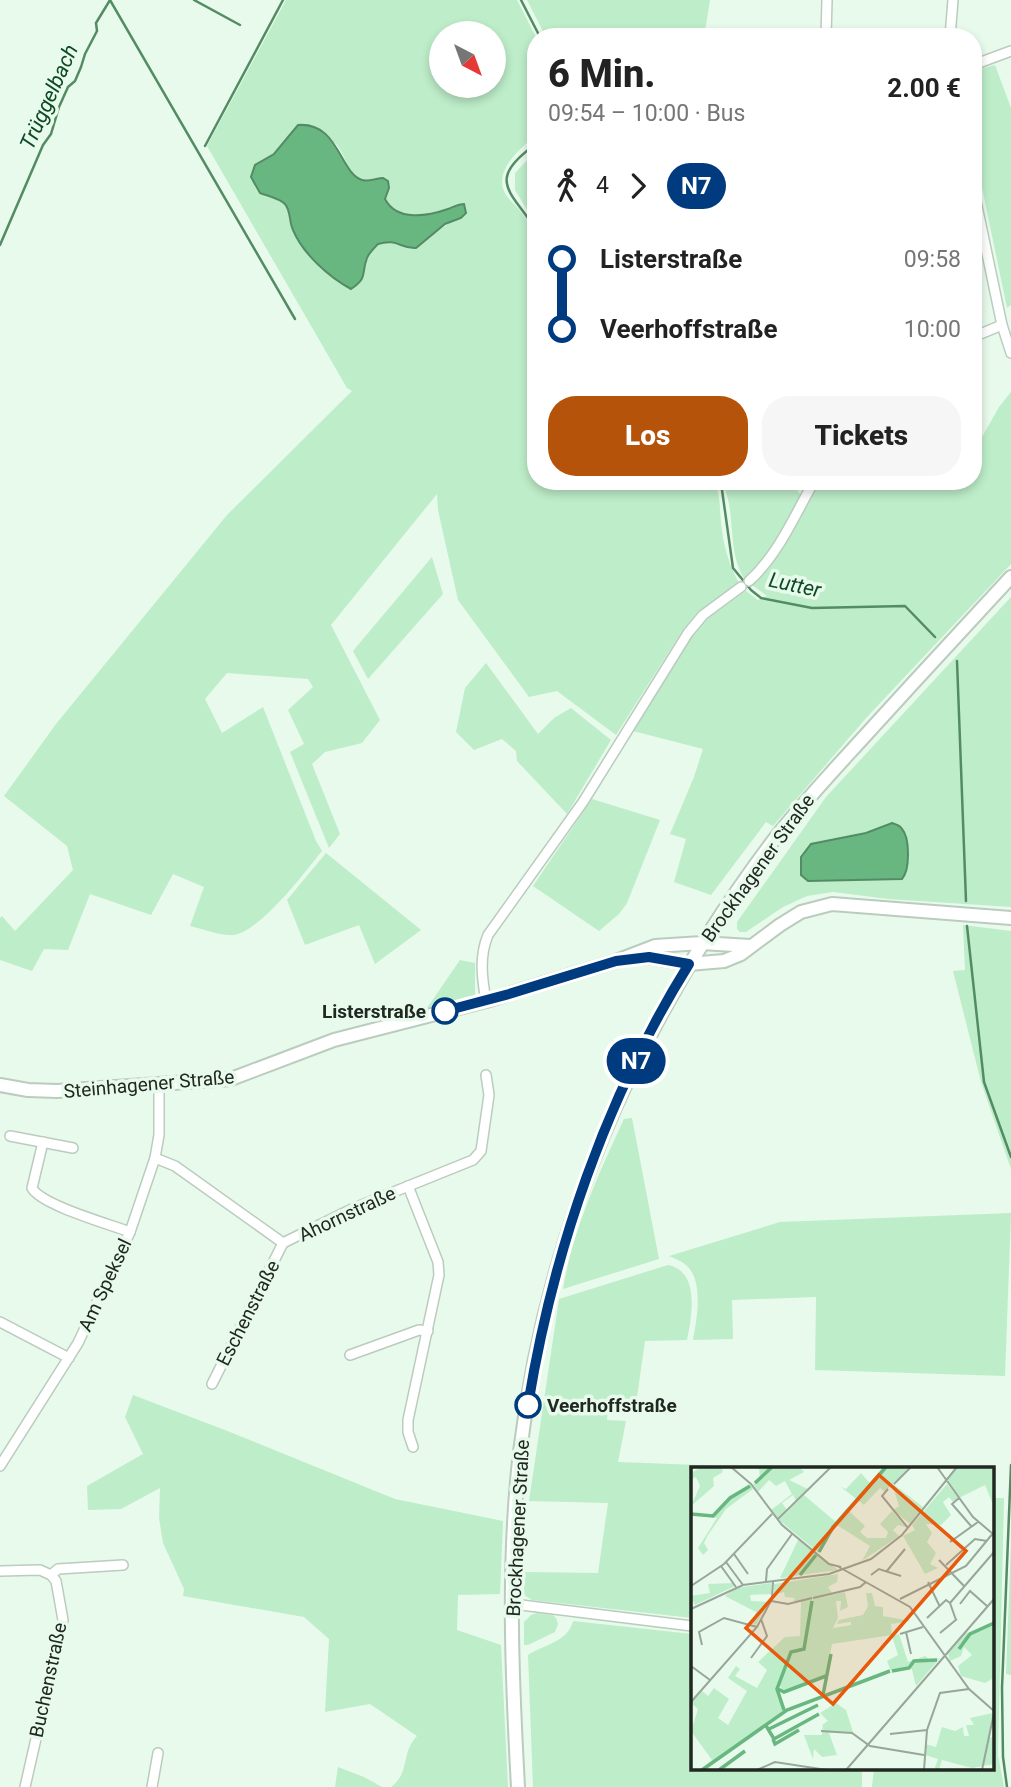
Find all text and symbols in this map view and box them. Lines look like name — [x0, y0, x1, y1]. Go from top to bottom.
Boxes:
north arrow — [429, 21, 506, 98]
map controls — [429, 21, 506, 98]
water label: Trüggelbach — [15, 41, 83, 153]
text: 6 Min. — [548, 52, 656, 96]
text: 2.00 € — [887, 73, 961, 103]
text: 09:54 – 10:00 · Bus — [548, 100, 745, 127]
icon: walk — [548, 167, 586, 205]
icon: forward — [619, 167, 657, 205]
text: 4 — [596, 172, 609, 199]
text: N7 — [681, 172, 712, 200]
text: Listerstraße — [600, 244, 742, 274]
text: 09:58 — [904, 246, 961, 273]
text: Veerhoffstraße — [600, 314, 778, 344]
text: 10:00 — [904, 316, 961, 343]
button: Los — [548, 396, 748, 476]
button: Tickets — [762, 396, 961, 476]
water label: Lutter — [767, 568, 824, 602]
street label: Brockhagener Straße — [697, 790, 819, 946]
marker: Listerstraße — [432, 998, 458, 1024]
place label: Listerstraße — [322, 1000, 426, 1023]
line badge: N7 — [604, 1038, 668, 1084]
text: N7 — [621, 1047, 651, 1075]
street label: Steinhagener Straße — [63, 1065, 235, 1103]
street label: Ahornstraße — [295, 1182, 399, 1246]
street label: Am Speksel — [73, 1235, 137, 1335]
street label: Eschenstraße — [212, 1256, 284, 1370]
marker: Veerhoffstraße — [515, 1392, 541, 1418]
place label: Veerhoffstraße — [547, 1394, 677, 1417]
street label: Brockhagener Straße — [502, 1439, 534, 1617]
inset map — [691, 1467, 993, 1770]
street label: Buchenstraße — [25, 1620, 71, 1740]

